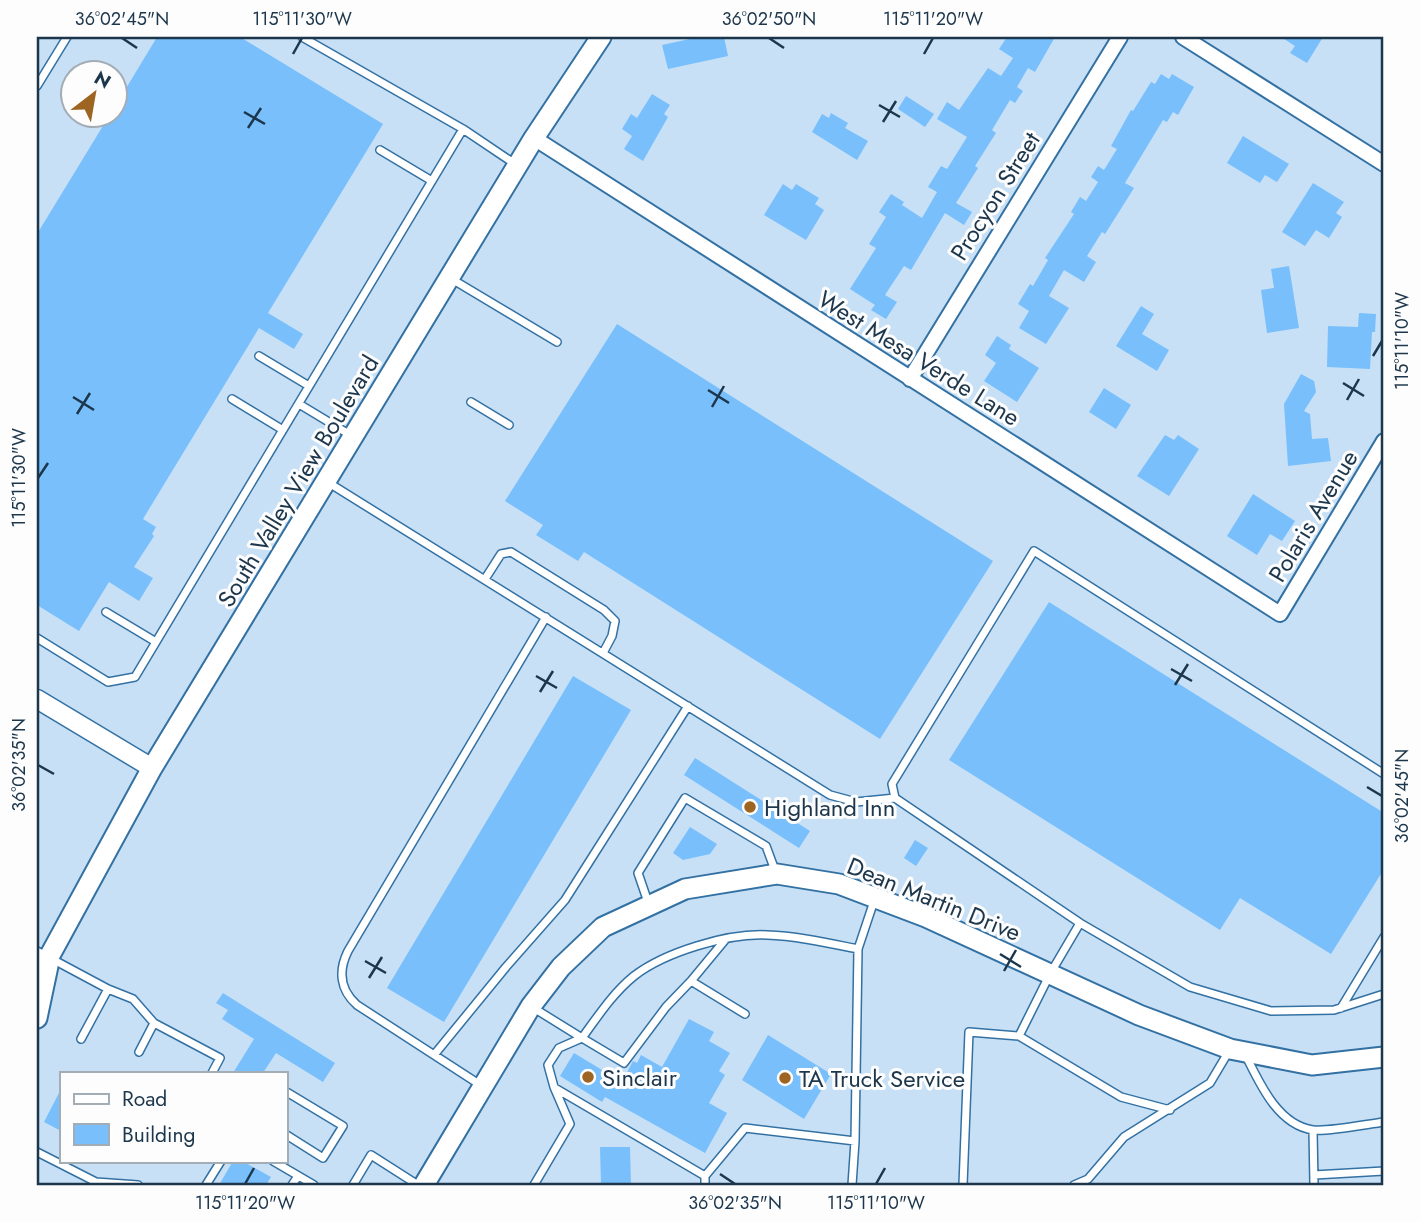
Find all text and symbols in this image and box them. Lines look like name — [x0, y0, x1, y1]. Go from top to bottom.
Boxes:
text: 36°02'45"N — [75, 6, 169, 32]
text: 115°11'30"W — [252, 6, 352, 32]
text: 36°02'50"N — [722, 6, 816, 32]
text: 115°11'20"W — [883, 6, 983, 32]
north arrow — [60, 60, 130, 130]
text: N — [89, 64, 116, 95]
street label: Procyon Street — [942, 125, 1049, 267]
street label: West Mesa Verde Lane — [811, 282, 1027, 434]
text: 115°11'10"W — [1389, 292, 1415, 390]
street label: South Valley View Boulevard — [209, 348, 387, 614]
text: 115°11'30"W — [6, 428, 32, 528]
street label: Polaris Avenue — [1260, 443, 1366, 589]
text: 36°02'35"N — [6, 718, 32, 812]
text: 36°02'45"N — [1389, 749, 1415, 843]
place label: Highland Inn — [764, 790, 895, 825]
marker: Highland Inn — [742, 799, 758, 815]
street label: Dean Martin Drive — [842, 848, 1026, 950]
place label: Sinclair — [602, 1060, 678, 1095]
place label: TA Truck Service — [799, 1061, 965, 1096]
marker: Sinclair — [580, 1069, 596, 1085]
marker: TA Truck Service — [777, 1070, 793, 1086]
legend — [60, 1072, 287, 1162]
text: Road — [122, 1084, 167, 1114]
text: Building — [122, 1120, 195, 1150]
text: 115°11'20"W — [195, 1190, 295, 1216]
text: 36°02'35"N — [688, 1190, 782, 1216]
text: 115°11'10"W — [827, 1190, 925, 1216]

